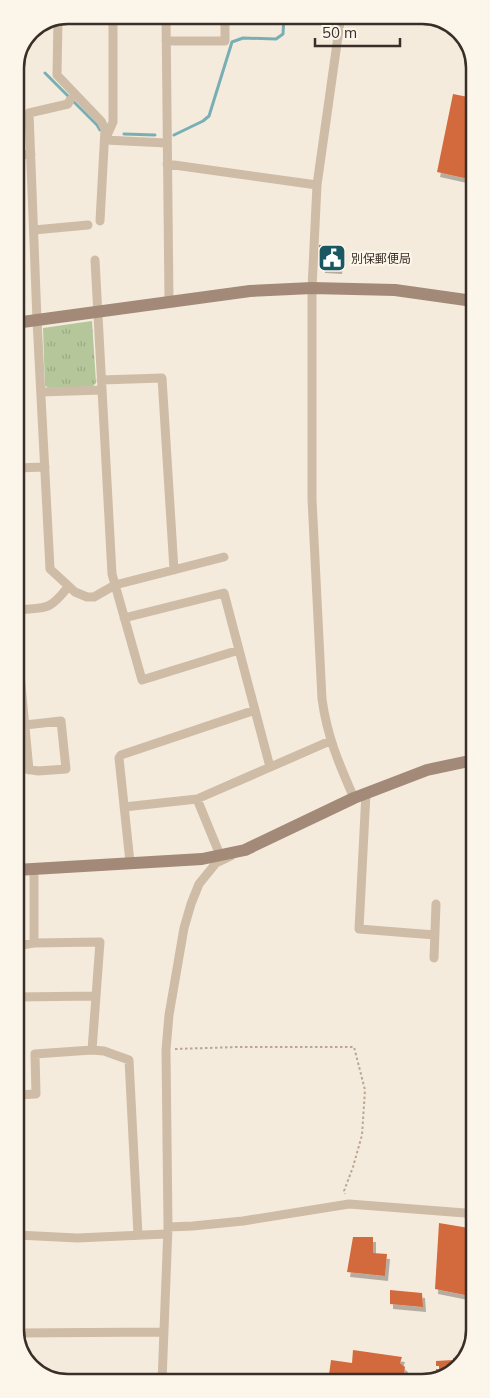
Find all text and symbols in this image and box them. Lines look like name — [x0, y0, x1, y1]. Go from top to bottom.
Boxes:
scale bar — [315, 15, 400, 47]
text: 50 m — [322, 23, 357, 42]
public building icon: 別保郵便局 — [317, 243, 347, 273]
place label: 別保郵便局 — [351, 251, 411, 266]

